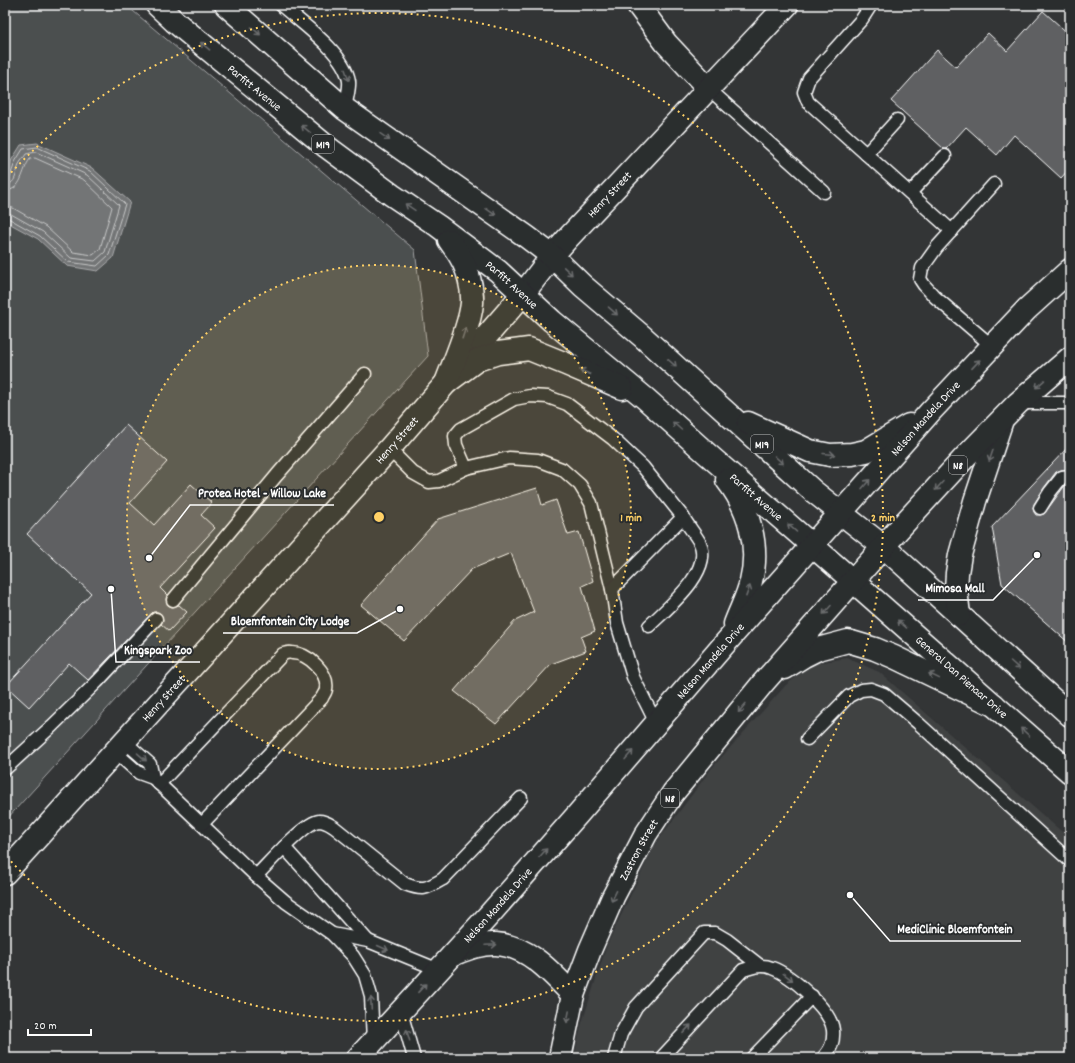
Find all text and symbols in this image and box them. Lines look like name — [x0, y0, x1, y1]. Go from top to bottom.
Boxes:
one-way arrow — [251, 26, 261, 35]
one-way arrow — [200, 42, 211, 51]
street label: Parfitt Avenue — [223, 61, 285, 116]
one-way arrow — [343, 69, 351, 81]
one-way arrow — [300, 125, 311, 134]
one-way arrow — [379, 133, 390, 141]
road number: M19 — [312, 135, 334, 153]
street label: Henry Street — [584, 168, 637, 222]
one-way arrow — [405, 203, 416, 211]
one-way arrow — [486, 208, 497, 216]
street label: Parfitt Avenue — [481, 257, 541, 314]
one-way arrow — [563, 266, 573, 276]
one-way arrow — [608, 307, 618, 316]
one-way arrow — [461, 327, 468, 340]
one-way arrow — [667, 358, 677, 368]
one-way arrow — [971, 358, 980, 369]
one-way arrow — [580, 368, 592, 375]
street label: Nelson Mandela Drive — [888, 378, 965, 461]
one-way arrow — [1035, 379, 1046, 388]
street label: Henry Street — [372, 413, 424, 468]
one-way arrow — [671, 422, 682, 431]
road number: M19 — [751, 435, 773, 453]
one-way arrow — [986, 449, 994, 461]
one-way arrow — [822, 451, 835, 458]
one-way arrow — [773, 455, 784, 464]
road number: N8 — [949, 456, 967, 474]
street label: Parfitt Avenue — [725, 470, 786, 526]
one-way arrow — [862, 479, 871, 489]
callout: Protea Hotel - Willow Lake — [190, 480, 334, 505]
one-way arrow — [935, 480, 944, 490]
text: Protea Hotel - Willow Lake — [198, 485, 326, 504]
centre of rings — [372, 510, 386, 524]
text: 1 min — [620, 510, 642, 527]
text: 2 min — [871, 510, 895, 527]
one-way arrow — [787, 524, 797, 533]
callout: Mimosa Mall — [918, 575, 993, 600]
text: Mimosa Mall — [925, 580, 985, 599]
one-way arrow — [744, 585, 752, 597]
one-way arrow — [823, 605, 832, 615]
callout: Bloemfontein City Lodge — [223, 608, 357, 633]
text: Bloemfontein City Lodge — [231, 613, 349, 632]
one-way arrow — [896, 619, 907, 628]
street label: Nelson Mandela Drive — [673, 620, 749, 704]
street label: General Dan Pienaar Drive — [911, 633, 1011, 723]
callout: Kingspark Zoo — [116, 637, 200, 662]
text: Kingspark Zoo — [124, 642, 192, 661]
one-way arrow — [1010, 660, 1020, 670]
street label: Henry Street — [139, 671, 191, 726]
one-way arrow — [928, 672, 940, 679]
one-way arrow — [738, 703, 747, 714]
one-way arrow — [1020, 728, 1030, 737]
one-way arrow — [624, 750, 633, 761]
one-way arrow — [137, 752, 148, 761]
road number: N8 — [661, 789, 679, 807]
street label: Zastron Street — [616, 816, 664, 884]
one-way arrow — [539, 848, 548, 859]
street label: Nelson Mandela Drive — [460, 864, 537, 948]
one-way arrow — [610, 889, 617, 901]
callout: MediClinic Bloemfontein — [890, 916, 1021, 941]
text: MediClinic Bloemfontein — [897, 921, 1013, 940]
one-way arrow — [485, 941, 498, 949]
one-way arrow — [377, 944, 389, 952]
one-way arrow — [782, 973, 793, 981]
one-way arrow — [418, 983, 427, 993]
one-way arrow — [368, 997, 375, 1010]
one-way arrow — [564, 1010, 572, 1023]
scale bar — [28, 1011, 91, 1037]
text: 20 m — [34, 1018, 57, 1035]
one-way arrow — [683, 1024, 692, 1035]
one-way arrow — [403, 1028, 411, 1041]

